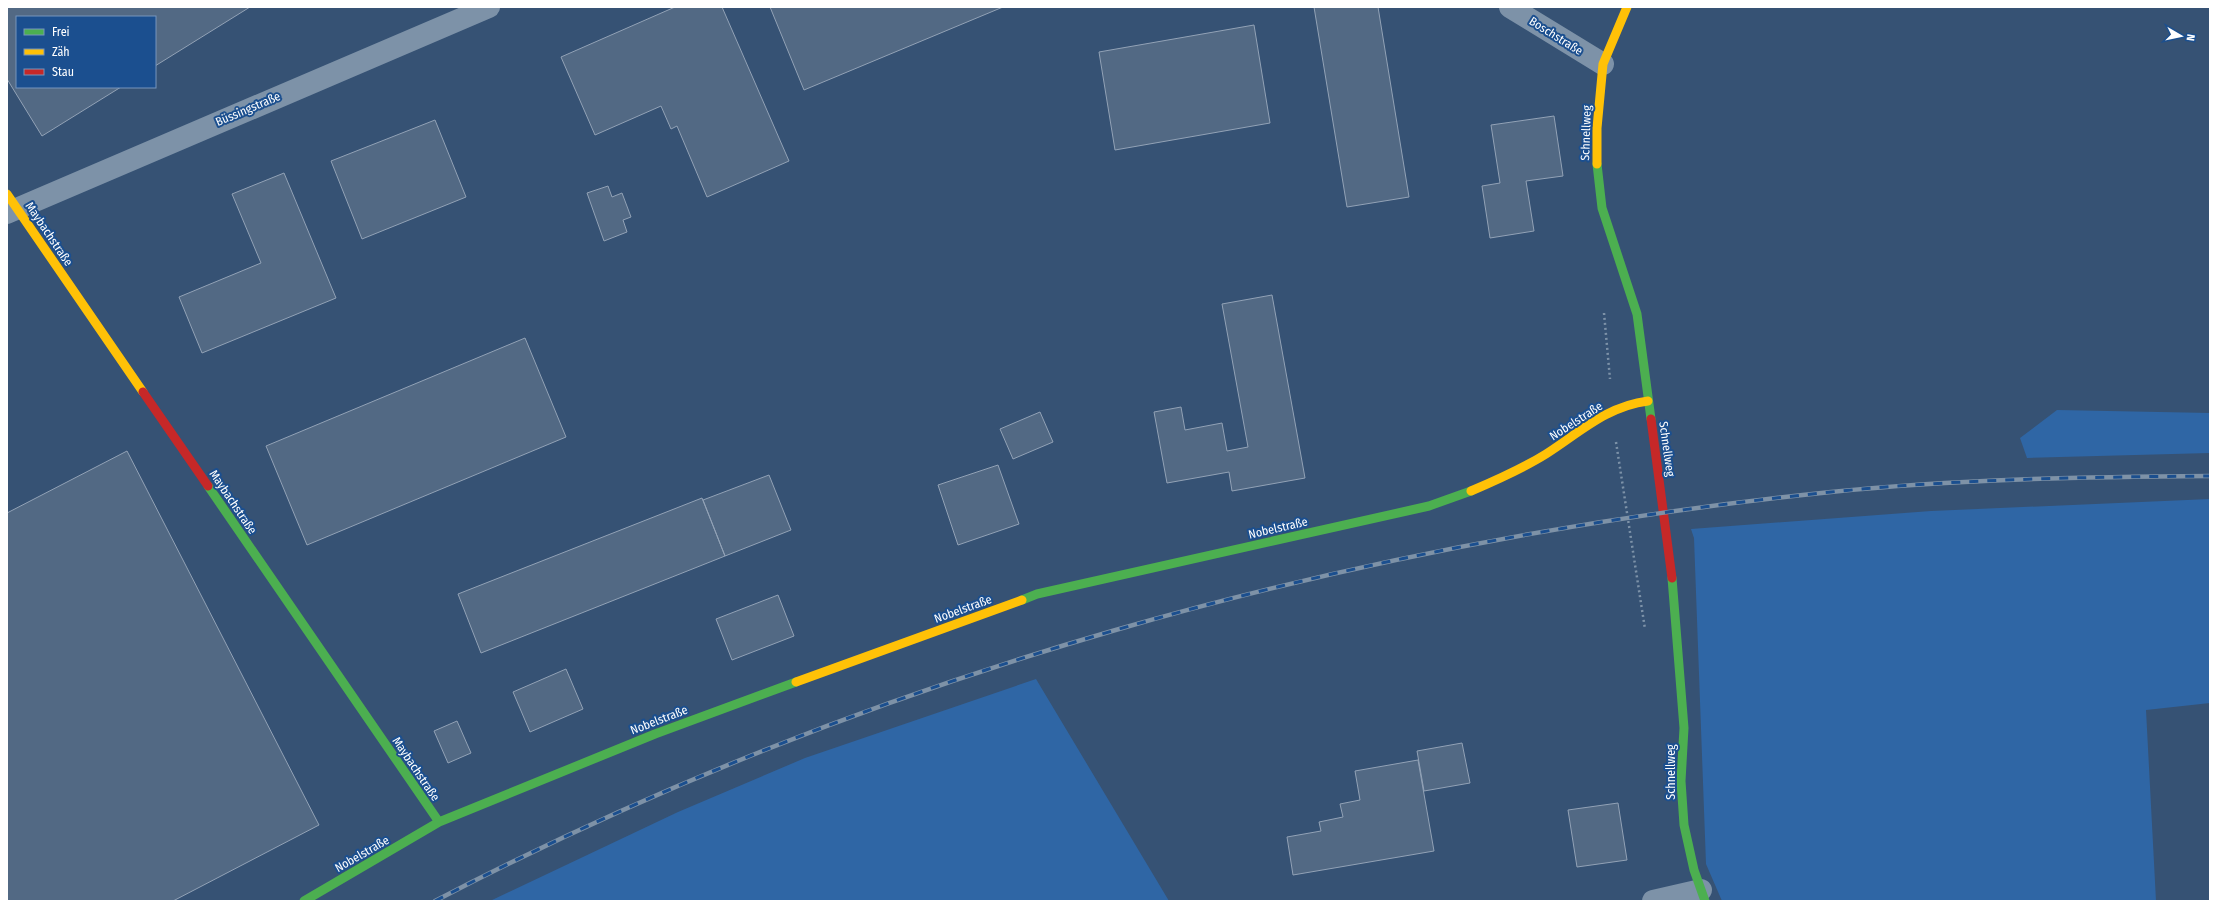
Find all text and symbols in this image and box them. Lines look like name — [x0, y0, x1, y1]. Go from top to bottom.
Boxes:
street label: Boschstraße — [1527, 14, 1585, 58]
legend — [16, 16, 156, 88]
north arrow — [2161, 16, 2201, 56]
text: Frei — [52, 25, 70, 39]
text: N — [2183, 33, 2197, 42]
text: Zäh — [52, 45, 70, 59]
text: Stau — [52, 65, 74, 79]
street label: Büssingstraße — [214, 89, 283, 129]
street label: Schnellweg — [1578, 105, 1594, 161]
street label: Maybachstraße — [22, 199, 76, 269]
street label: Nobelstraße — [1547, 399, 1605, 443]
street label: Schnellweg — [1656, 421, 1678, 478]
street label: Maybachstraße — [206, 467, 260, 537]
street label: Nobelstraße — [1247, 514, 1309, 542]
street label: Nobelstraße — [932, 592, 994, 626]
street label: Nobelstraße — [628, 703, 690, 737]
street label: Maybachstraße — [389, 734, 443, 804]
street label: Schnellweg — [1664, 744, 1678, 800]
street label: Nobelstraße — [332, 833, 392, 875]

